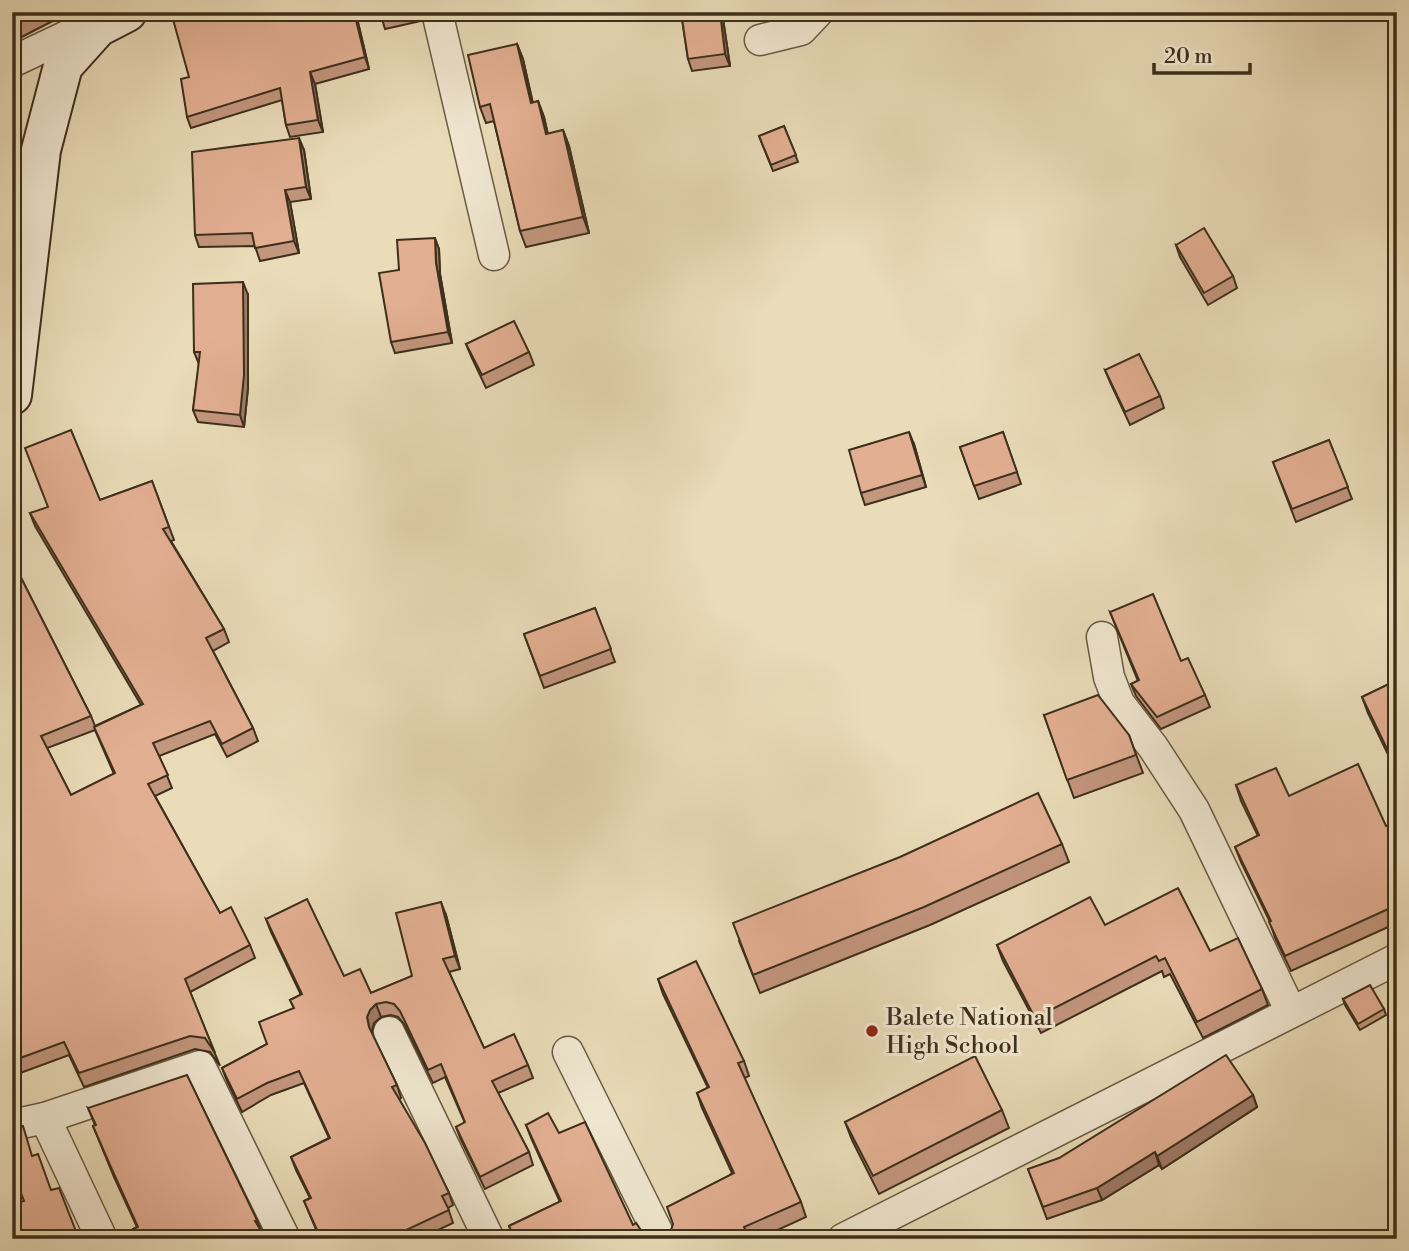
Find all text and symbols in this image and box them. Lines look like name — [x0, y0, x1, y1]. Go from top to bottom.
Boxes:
scale bar — [1154, 32, 1250, 76]
text: 20 m — [1164, 44, 1213, 70]
place label: Balete National High School — [885, 1003, 1053, 1061]
marker: Balete National High School — [864, 1023, 880, 1039]

